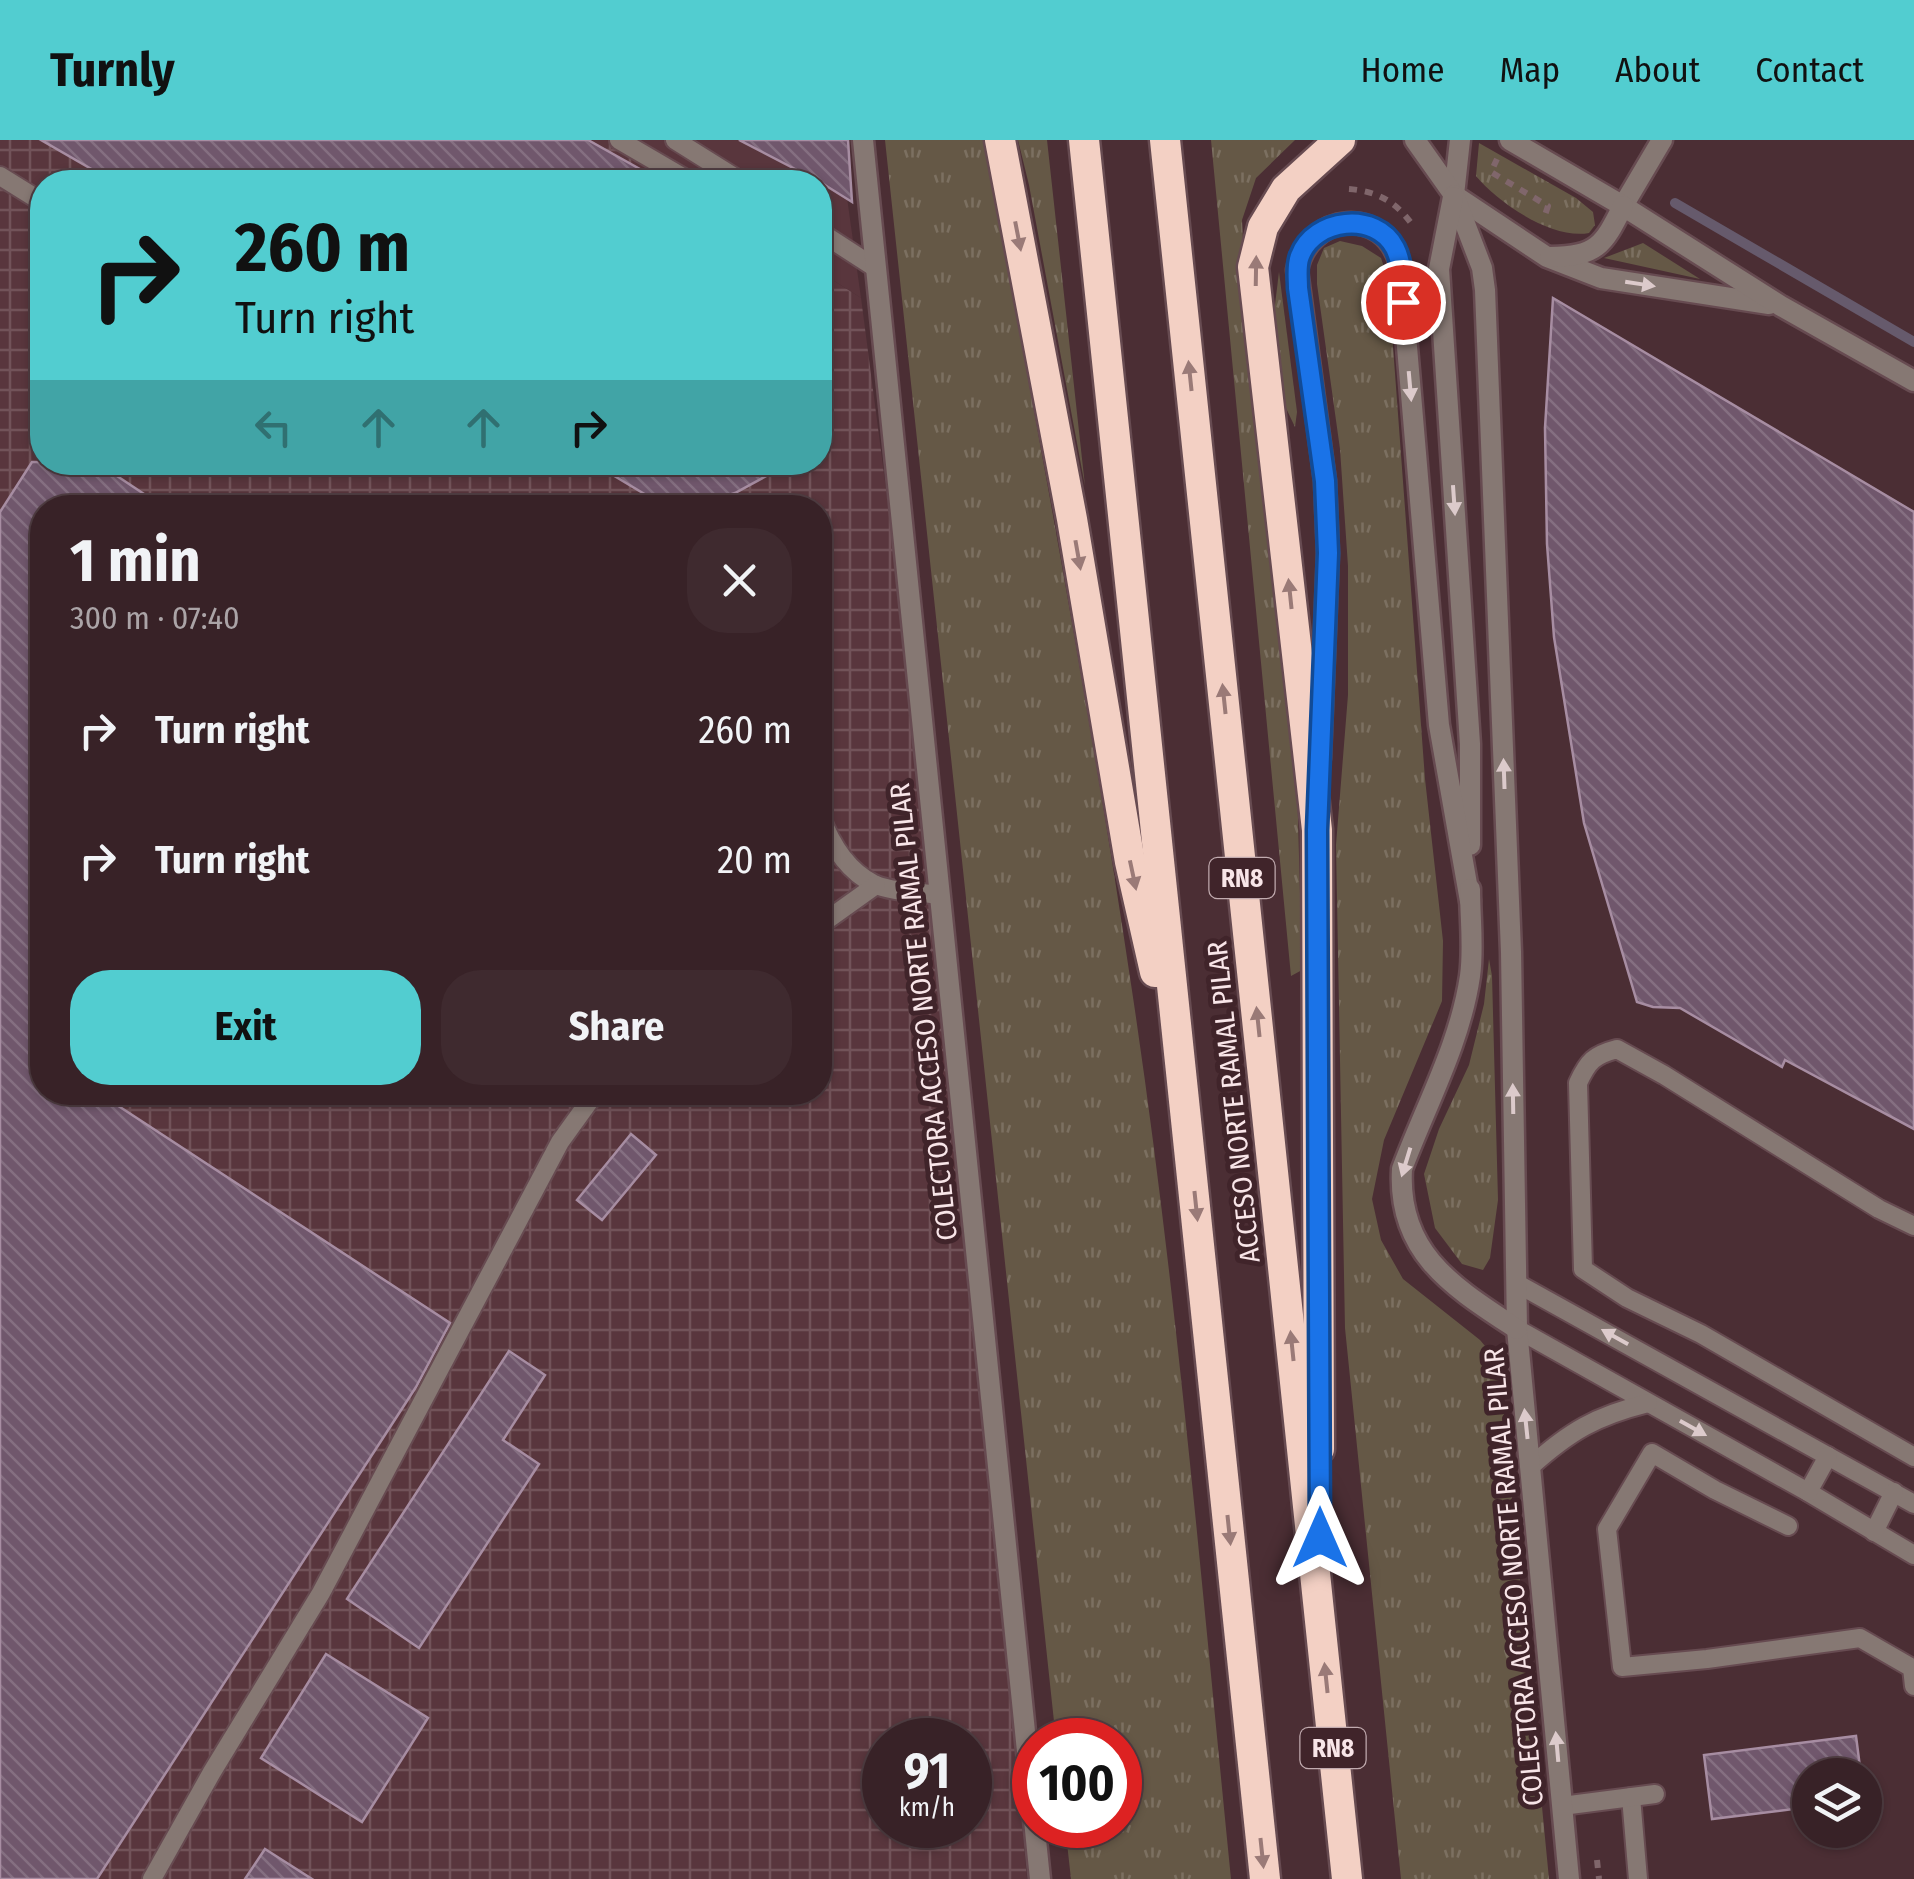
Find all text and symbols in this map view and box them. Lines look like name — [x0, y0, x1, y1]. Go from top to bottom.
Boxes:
text: Turnly — [50, 41, 175, 99]
text: Home — [1361, 49, 1444, 91]
text: Map — [1499, 49, 1560, 91]
text: About — [1615, 49, 1700, 91]
text: Contact — [1755, 49, 1864, 91]
text: 260 m — [235, 206, 410, 290]
icon: right — [70, 210, 200, 340]
one-way arrow — [1011, 221, 1026, 252]
one-way arrow — [1249, 255, 1265, 286]
pin — [1361, 260, 1446, 345]
icon: arrive — [1376, 275, 1431, 330]
one-way arrow — [1625, 277, 1657, 292]
text: Turn right — [235, 291, 414, 345]
one-way arrow — [1182, 359, 1198, 391]
one-way arrow — [1403, 370, 1419, 402]
icon: left — [246, 400, 301, 455]
icon: ahead — [351, 400, 406, 455]
icon: ahead — [456, 400, 511, 455]
icon: right — [561, 400, 616, 455]
one-way arrow — [1446, 485, 1462, 517]
text: 1 min — [70, 525, 201, 597]
button: close — [687, 528, 792, 633]
one-way arrow — [1071, 540, 1086, 571]
one-way arrow — [1282, 577, 1298, 609]
text: 300 m · 07:40 — [70, 599, 240, 637]
one-way arrow — [1215, 683, 1231, 714]
icon: right — [70, 703, 125, 758]
text: Turn right — [155, 707, 309, 753]
text: 260 m — [698, 707, 792, 753]
one-way arrow — [1496, 758, 1512, 790]
street label: COLECTORA ACCESO NORTE RAMAL PILAR — [883, 782, 964, 1242]
icon: right — [70, 833, 125, 888]
text: Turn right — [155, 837, 309, 883]
text: 20 m — [717, 837, 792, 883]
road number: RN8 — [1210, 858, 1274, 898]
one-way arrow — [1126, 860, 1142, 891]
street label: ACCESO NORTE RAMAL PILAR — [1200, 940, 1267, 1264]
button: Exit — [70, 970, 421, 1085]
button: Share — [441, 970, 792, 1085]
one-way arrow — [1249, 1006, 1265, 1038]
one-way arrow — [1505, 1083, 1521, 1115]
one-way arrow — [1398, 1147, 1413, 1178]
one-way arrow — [1188, 1191, 1204, 1223]
one-way arrow — [1283, 1329, 1299, 1361]
one-way arrow — [1601, 1329, 1629, 1346]
street label: COLECTORA ACCESO NORTE RAMAL PILAR — [1477, 1347, 1550, 1807]
one-way arrow — [1518, 1407, 1534, 1439]
one-way arrow — [1679, 1419, 1707, 1437]
position arrow — [1268, 1486, 1372, 1590]
one-way arrow — [1221, 1514, 1237, 1546]
one-way arrow — [1318, 1661, 1334, 1693]
speed limit sign: 100 — [1012, 1718, 1142, 1848]
road number: RN8 — [1300, 1728, 1366, 1768]
one-way arrow — [1548, 1731, 1564, 1763]
text: 91 — [904, 1741, 950, 1801]
map controls — [1792, 1758, 1882, 1848]
button: layers — [1792, 1758, 1882, 1848]
text: km/h — [899, 1793, 955, 1823]
one-way arrow — [1254, 1838, 1270, 1869]

